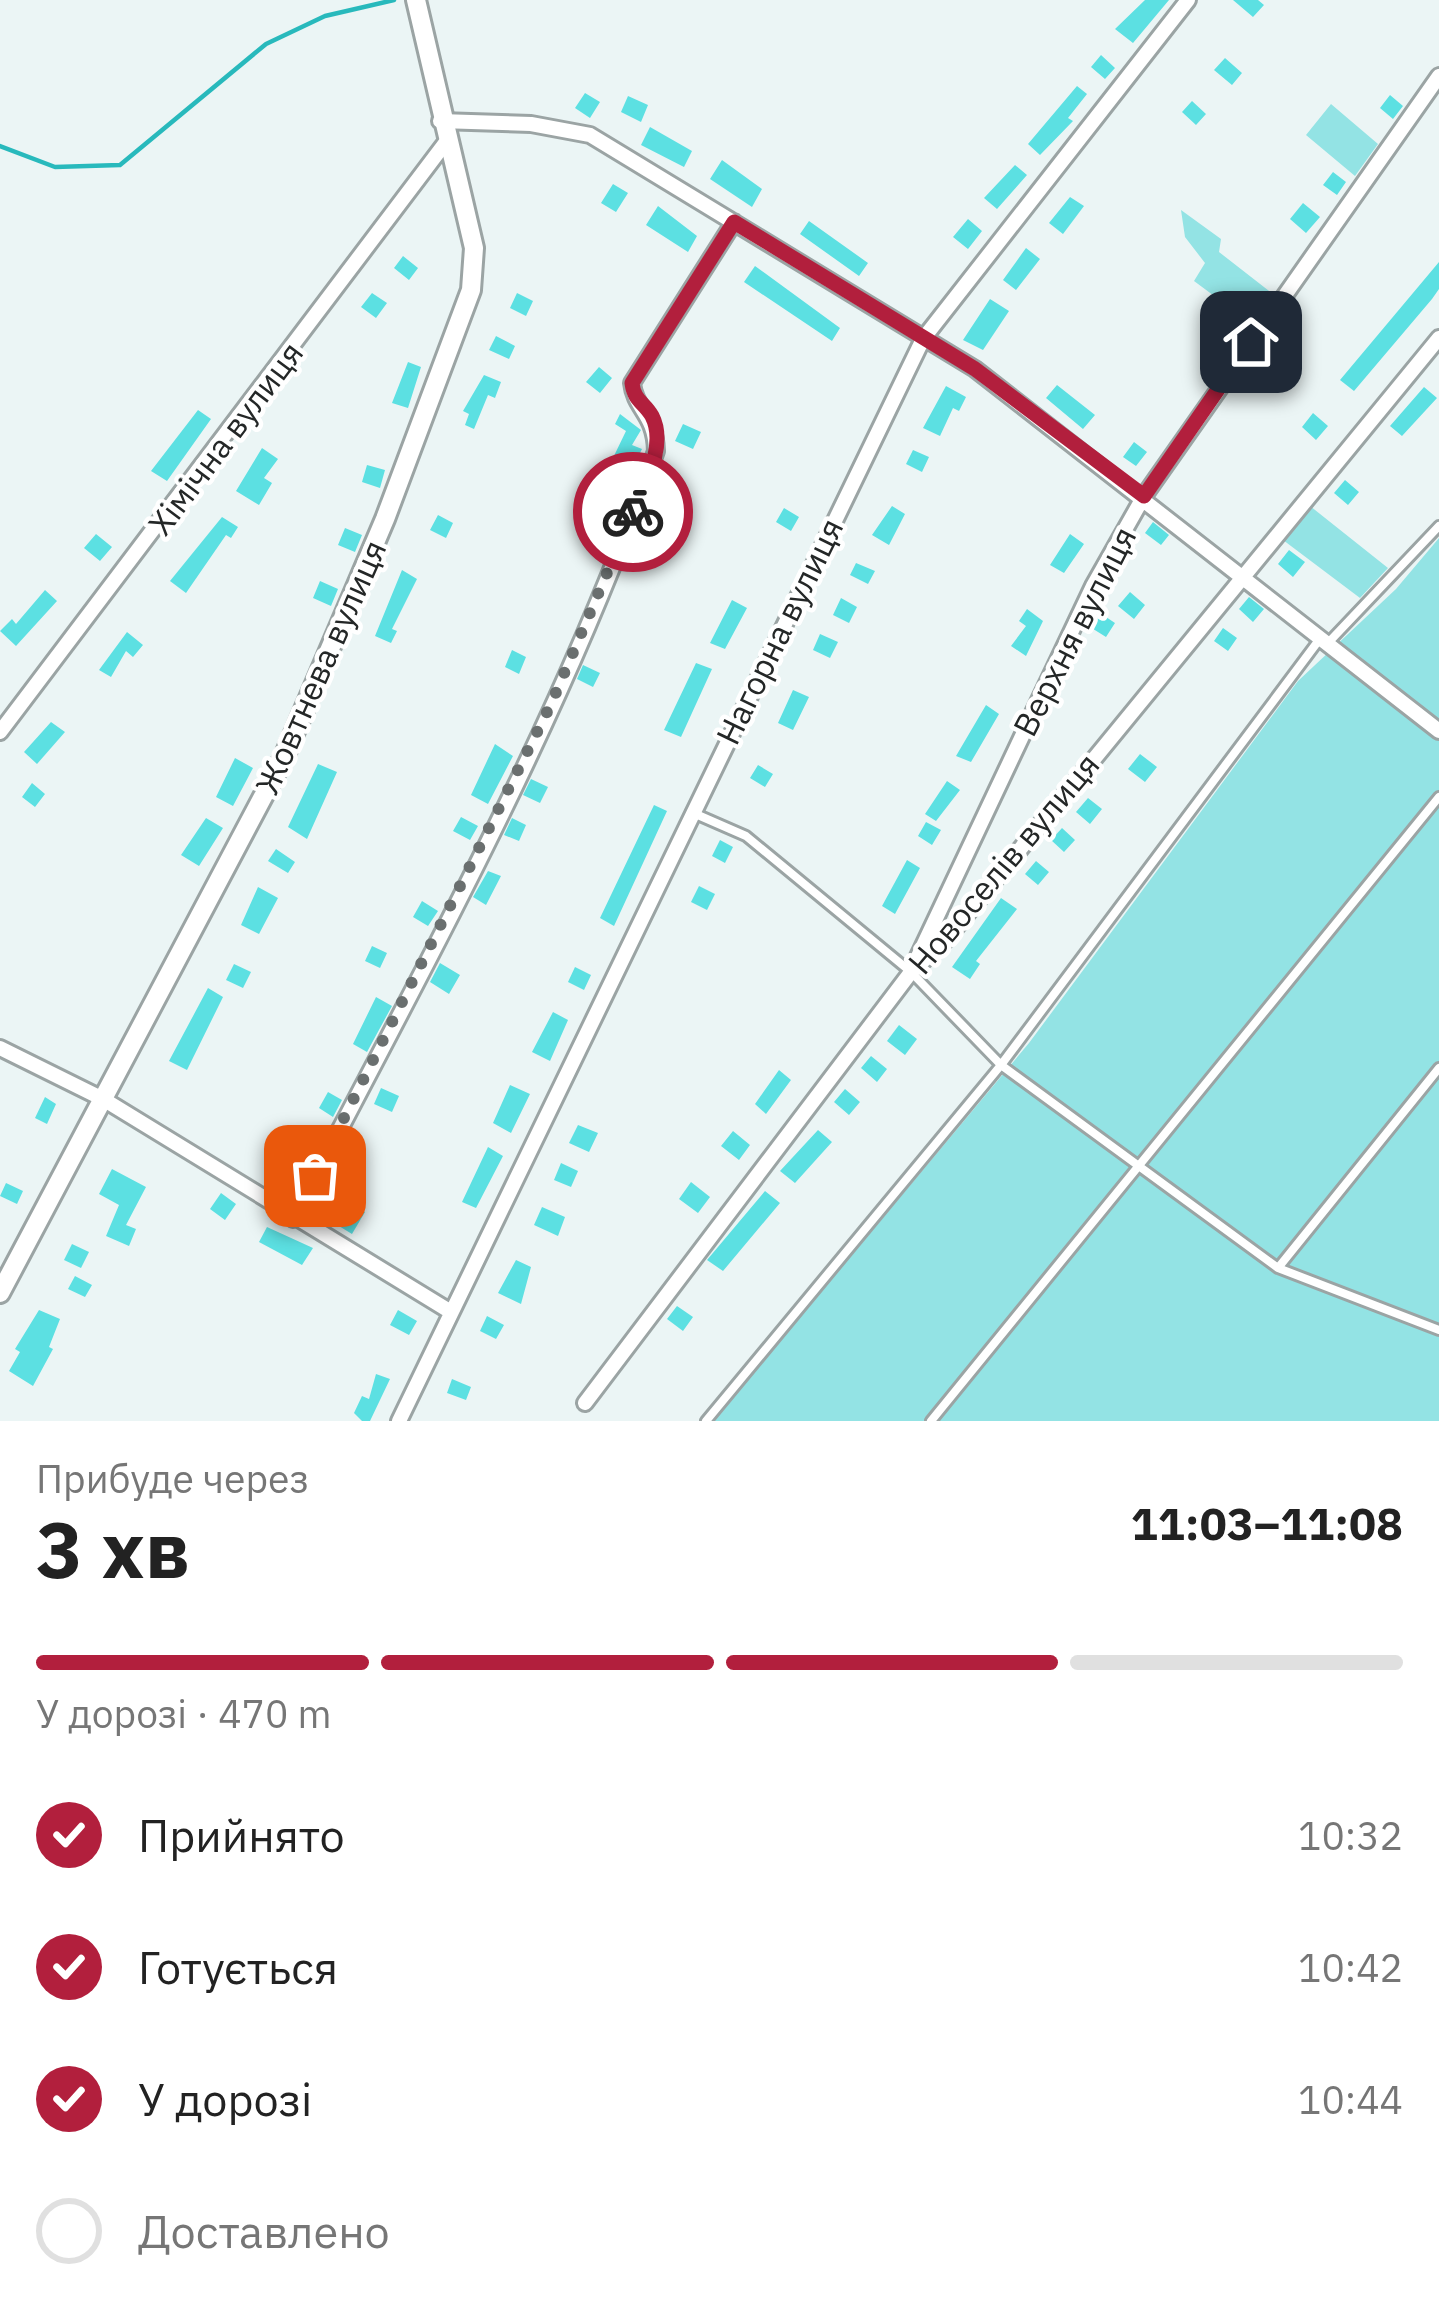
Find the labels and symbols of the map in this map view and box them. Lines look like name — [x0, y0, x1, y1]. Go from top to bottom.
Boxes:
pin — [1200, 291, 1302, 393]
street label: Хімічна вулиця — [138, 332, 312, 544]
courier — [573, 452, 693, 572]
street label: Нагорна вулиця — [706, 511, 852, 751]
street label: Верхня вулиця — [1003, 519, 1145, 743]
street label: Жовтнева вулиця — [245, 533, 395, 801]
street label: Новоселів вулиця — [898, 743, 1108, 983]
pin — [264, 1125, 366, 1227]

